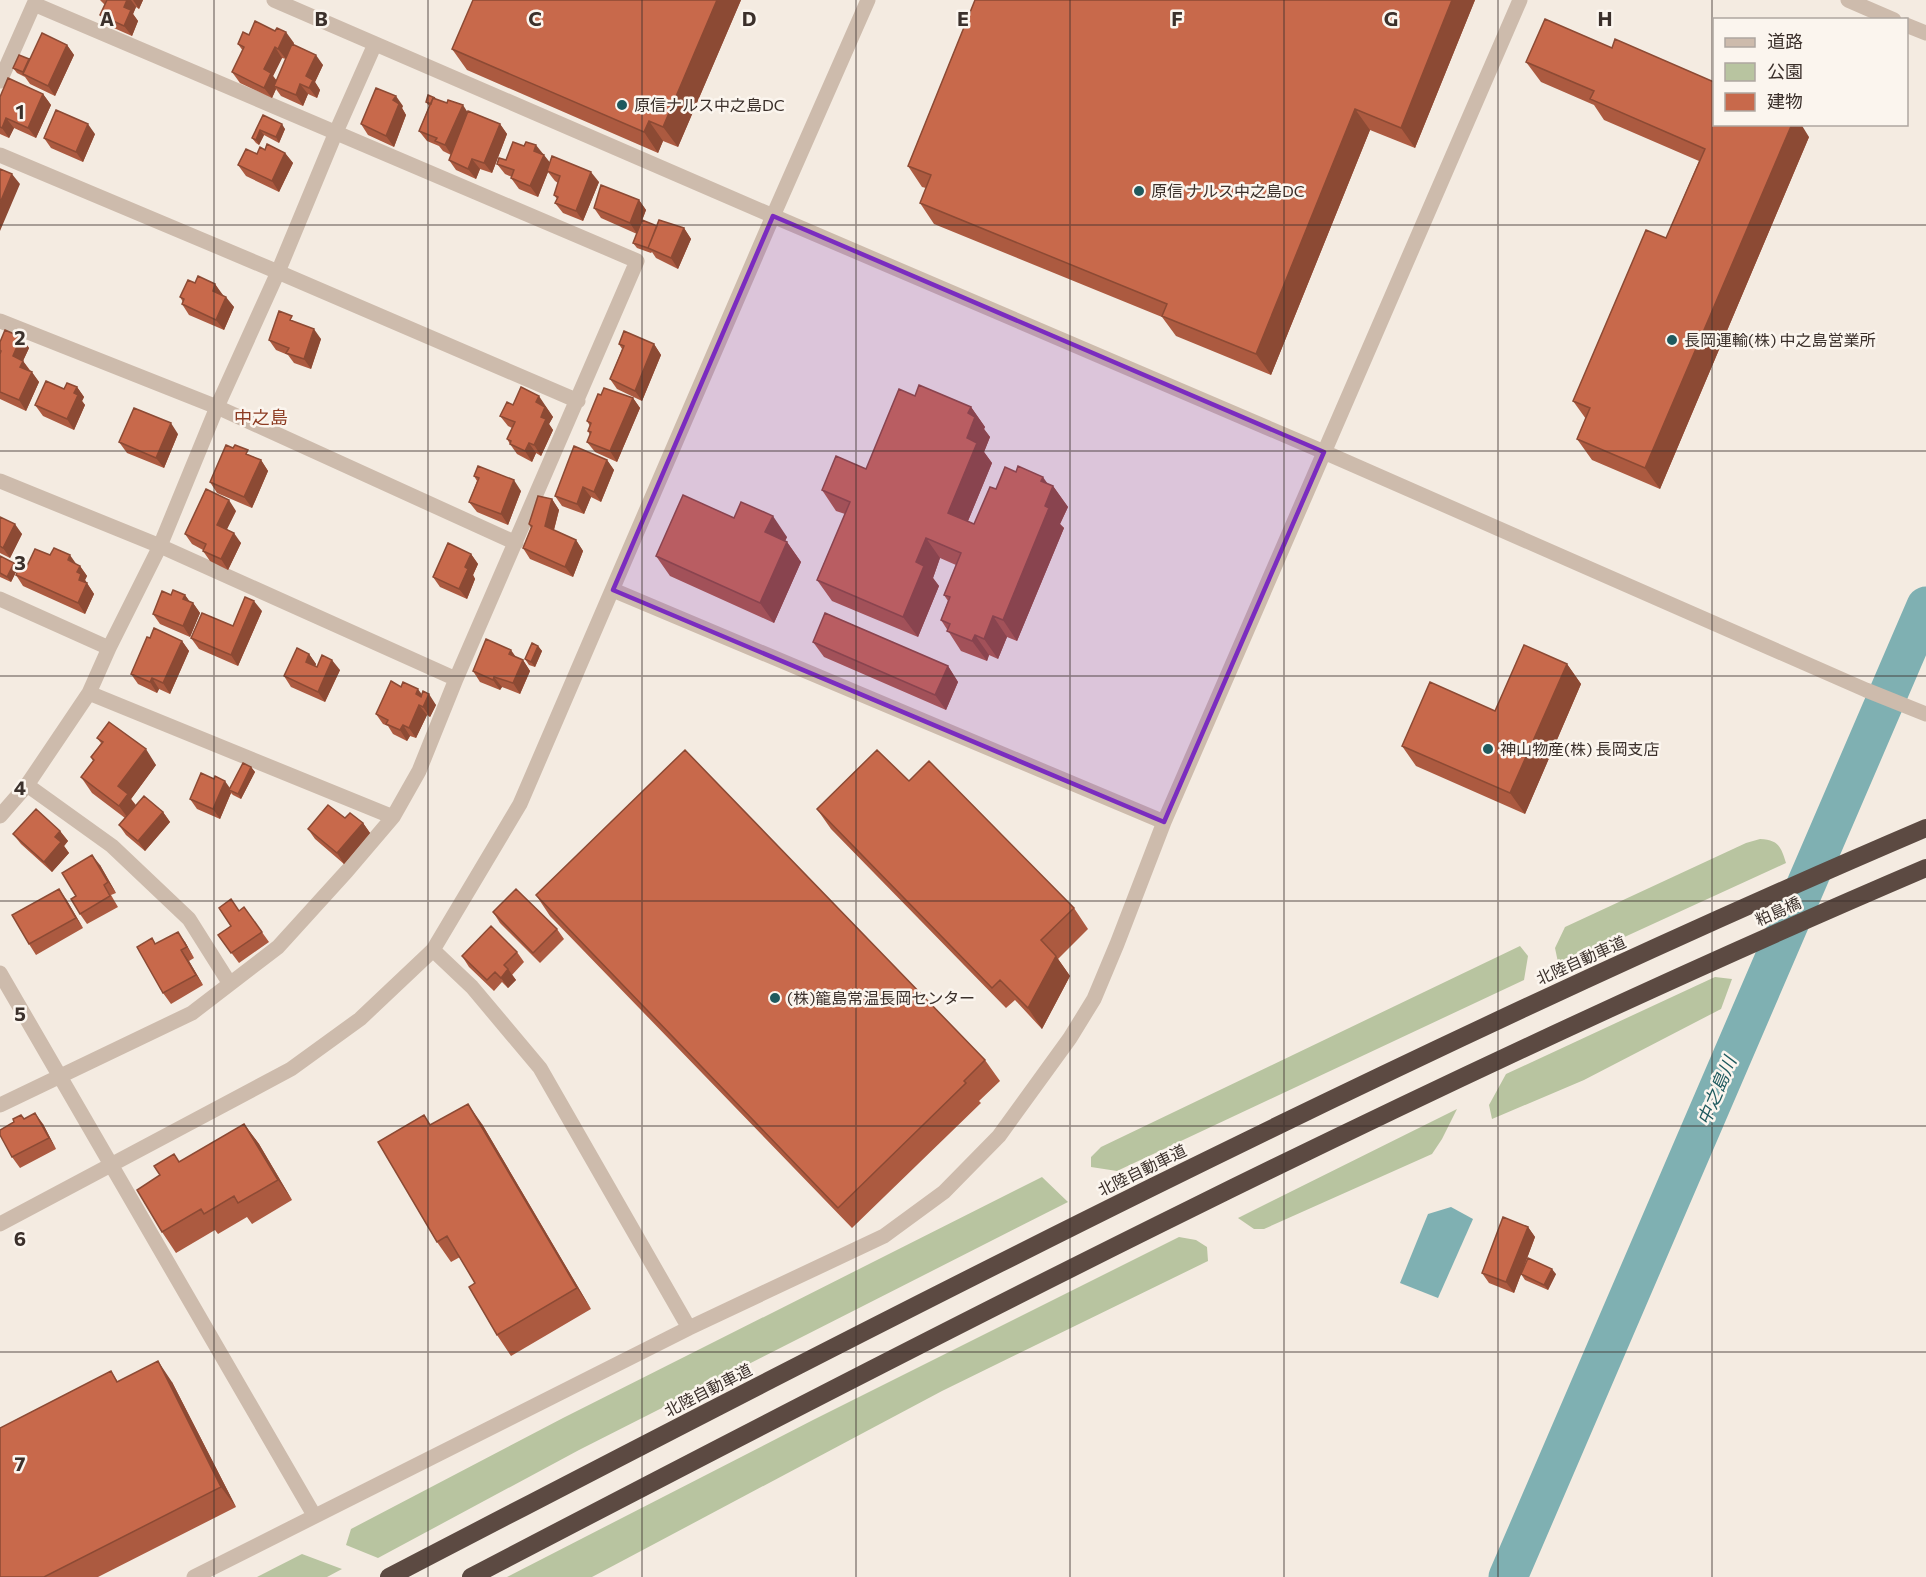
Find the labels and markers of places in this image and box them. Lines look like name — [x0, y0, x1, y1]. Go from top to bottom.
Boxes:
place label: 原信ナルス中之島DC — [634, 95, 785, 114]
marker: 原信ナルス中之島DC — [615, 98, 629, 112]
place label: 原信 ナルス中之島DC — [1151, 181, 1305, 200]
marker: 原信 ナルス中之島DC — [1132, 184, 1146, 198]
place label: 長岡運輸(株) 中之島営業所 — [1684, 330, 1875, 349]
marker: 長岡運輸(株) 中之島営業所 — [1665, 333, 1679, 347]
place label: 神山物産(株) 長岡支店 — [1500, 739, 1659, 758]
marker: 神山物産(株) 長岡支店 — [1481, 742, 1495, 756]
place label: (株)籠島常温長岡センター — [787, 988, 975, 1007]
marker: (株)籠島常温長岡センター — [768, 991, 782, 1005]

